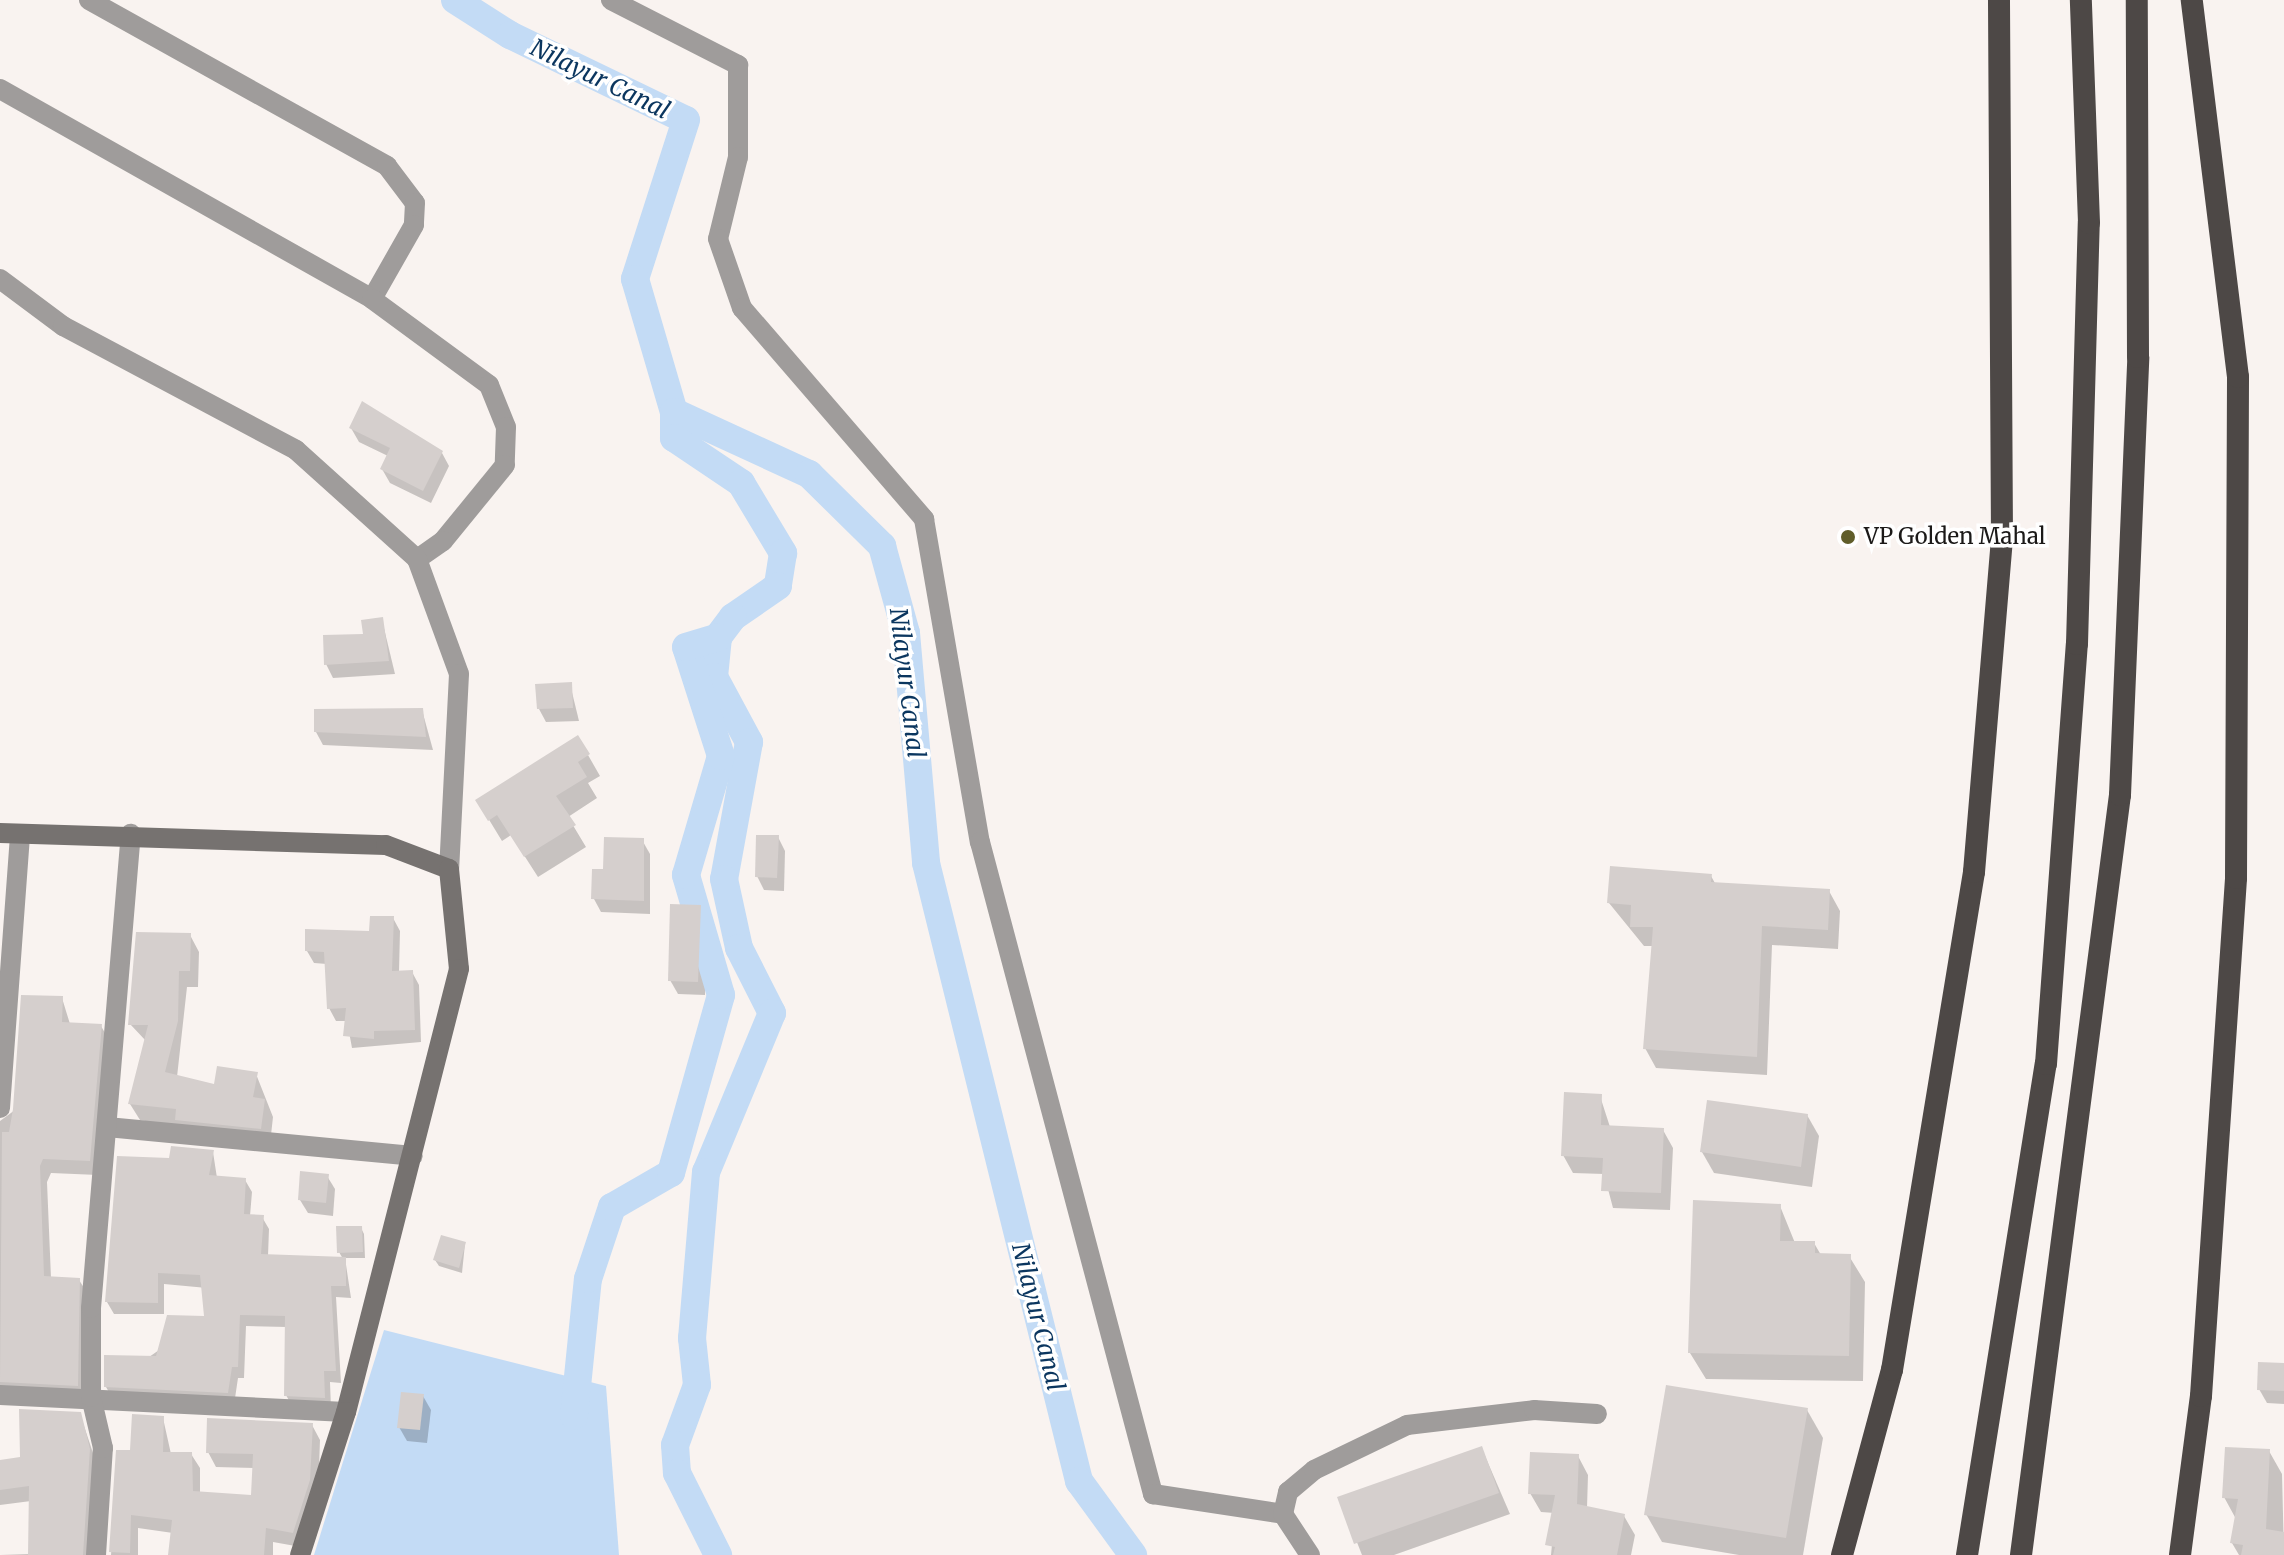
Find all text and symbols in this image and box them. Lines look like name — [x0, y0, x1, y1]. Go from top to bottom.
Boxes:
water label: Nilayur Canal — [526, 33, 674, 125]
place label: VP Golden Mahal — [1864, 524, 2046, 550]
marker: VP Golden Mahal — [1839, 528, 1857, 546]
water label: Nilayur Canal — [883, 606, 931, 760]
water label: Nilayur Canal — [1006, 1240, 1070, 1394]

